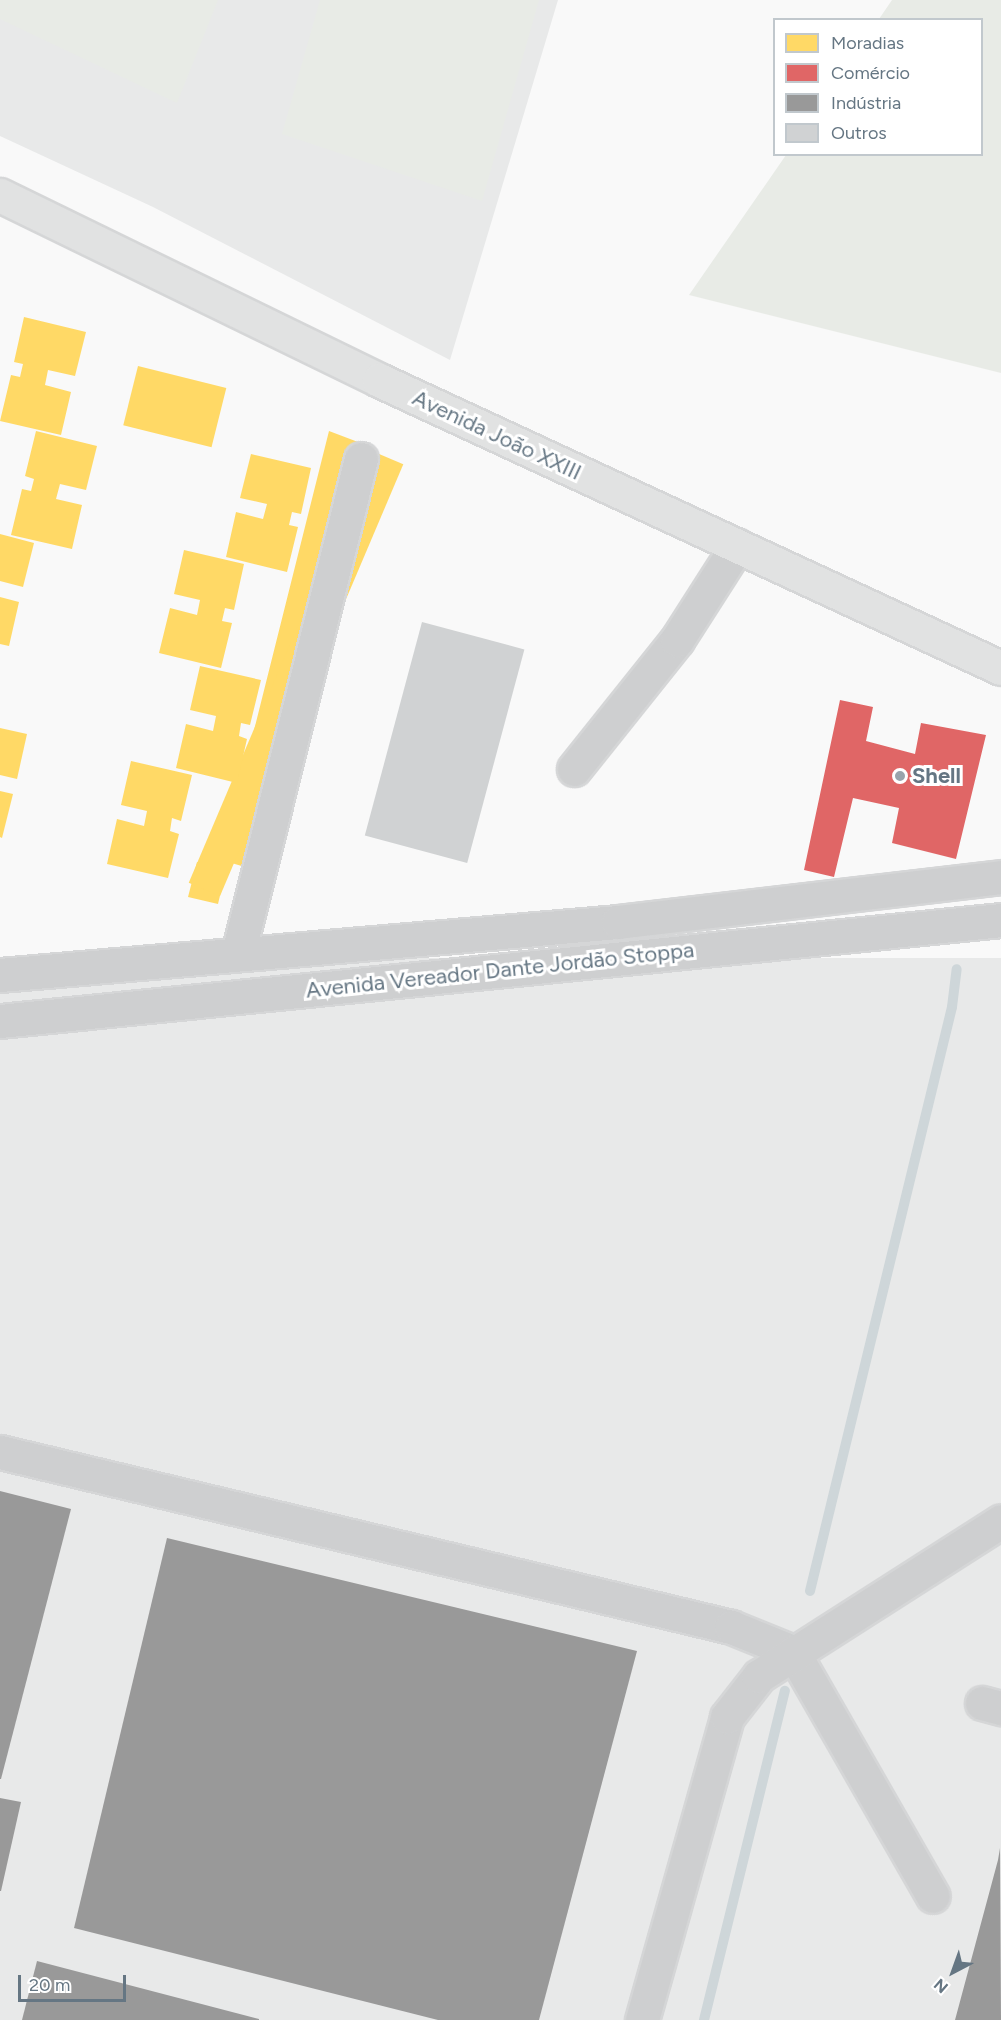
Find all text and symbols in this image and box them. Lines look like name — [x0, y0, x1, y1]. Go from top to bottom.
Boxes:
legend — [773, 18, 983, 156]
text: Moradias — [831, 32, 904, 54]
text: Comércio — [831, 62, 910, 84]
text: Indústria — [831, 92, 901, 114]
text: Outros — [831, 122, 887, 144]
street label: Avenida João XXIII — [408, 384, 586, 486]
place label: Shell — [912, 763, 961, 789]
marker: Shell — [893, 769, 907, 783]
street label: Avenida Vereador Dante Jordão Stoppa — [305, 936, 695, 1004]
north arrow — [923, 1942, 983, 2002]
scale bar — [21, 1963, 129, 2001]
text: 20 m — [29, 1974, 70, 1996]
text: N — [930, 1975, 952, 1997]

